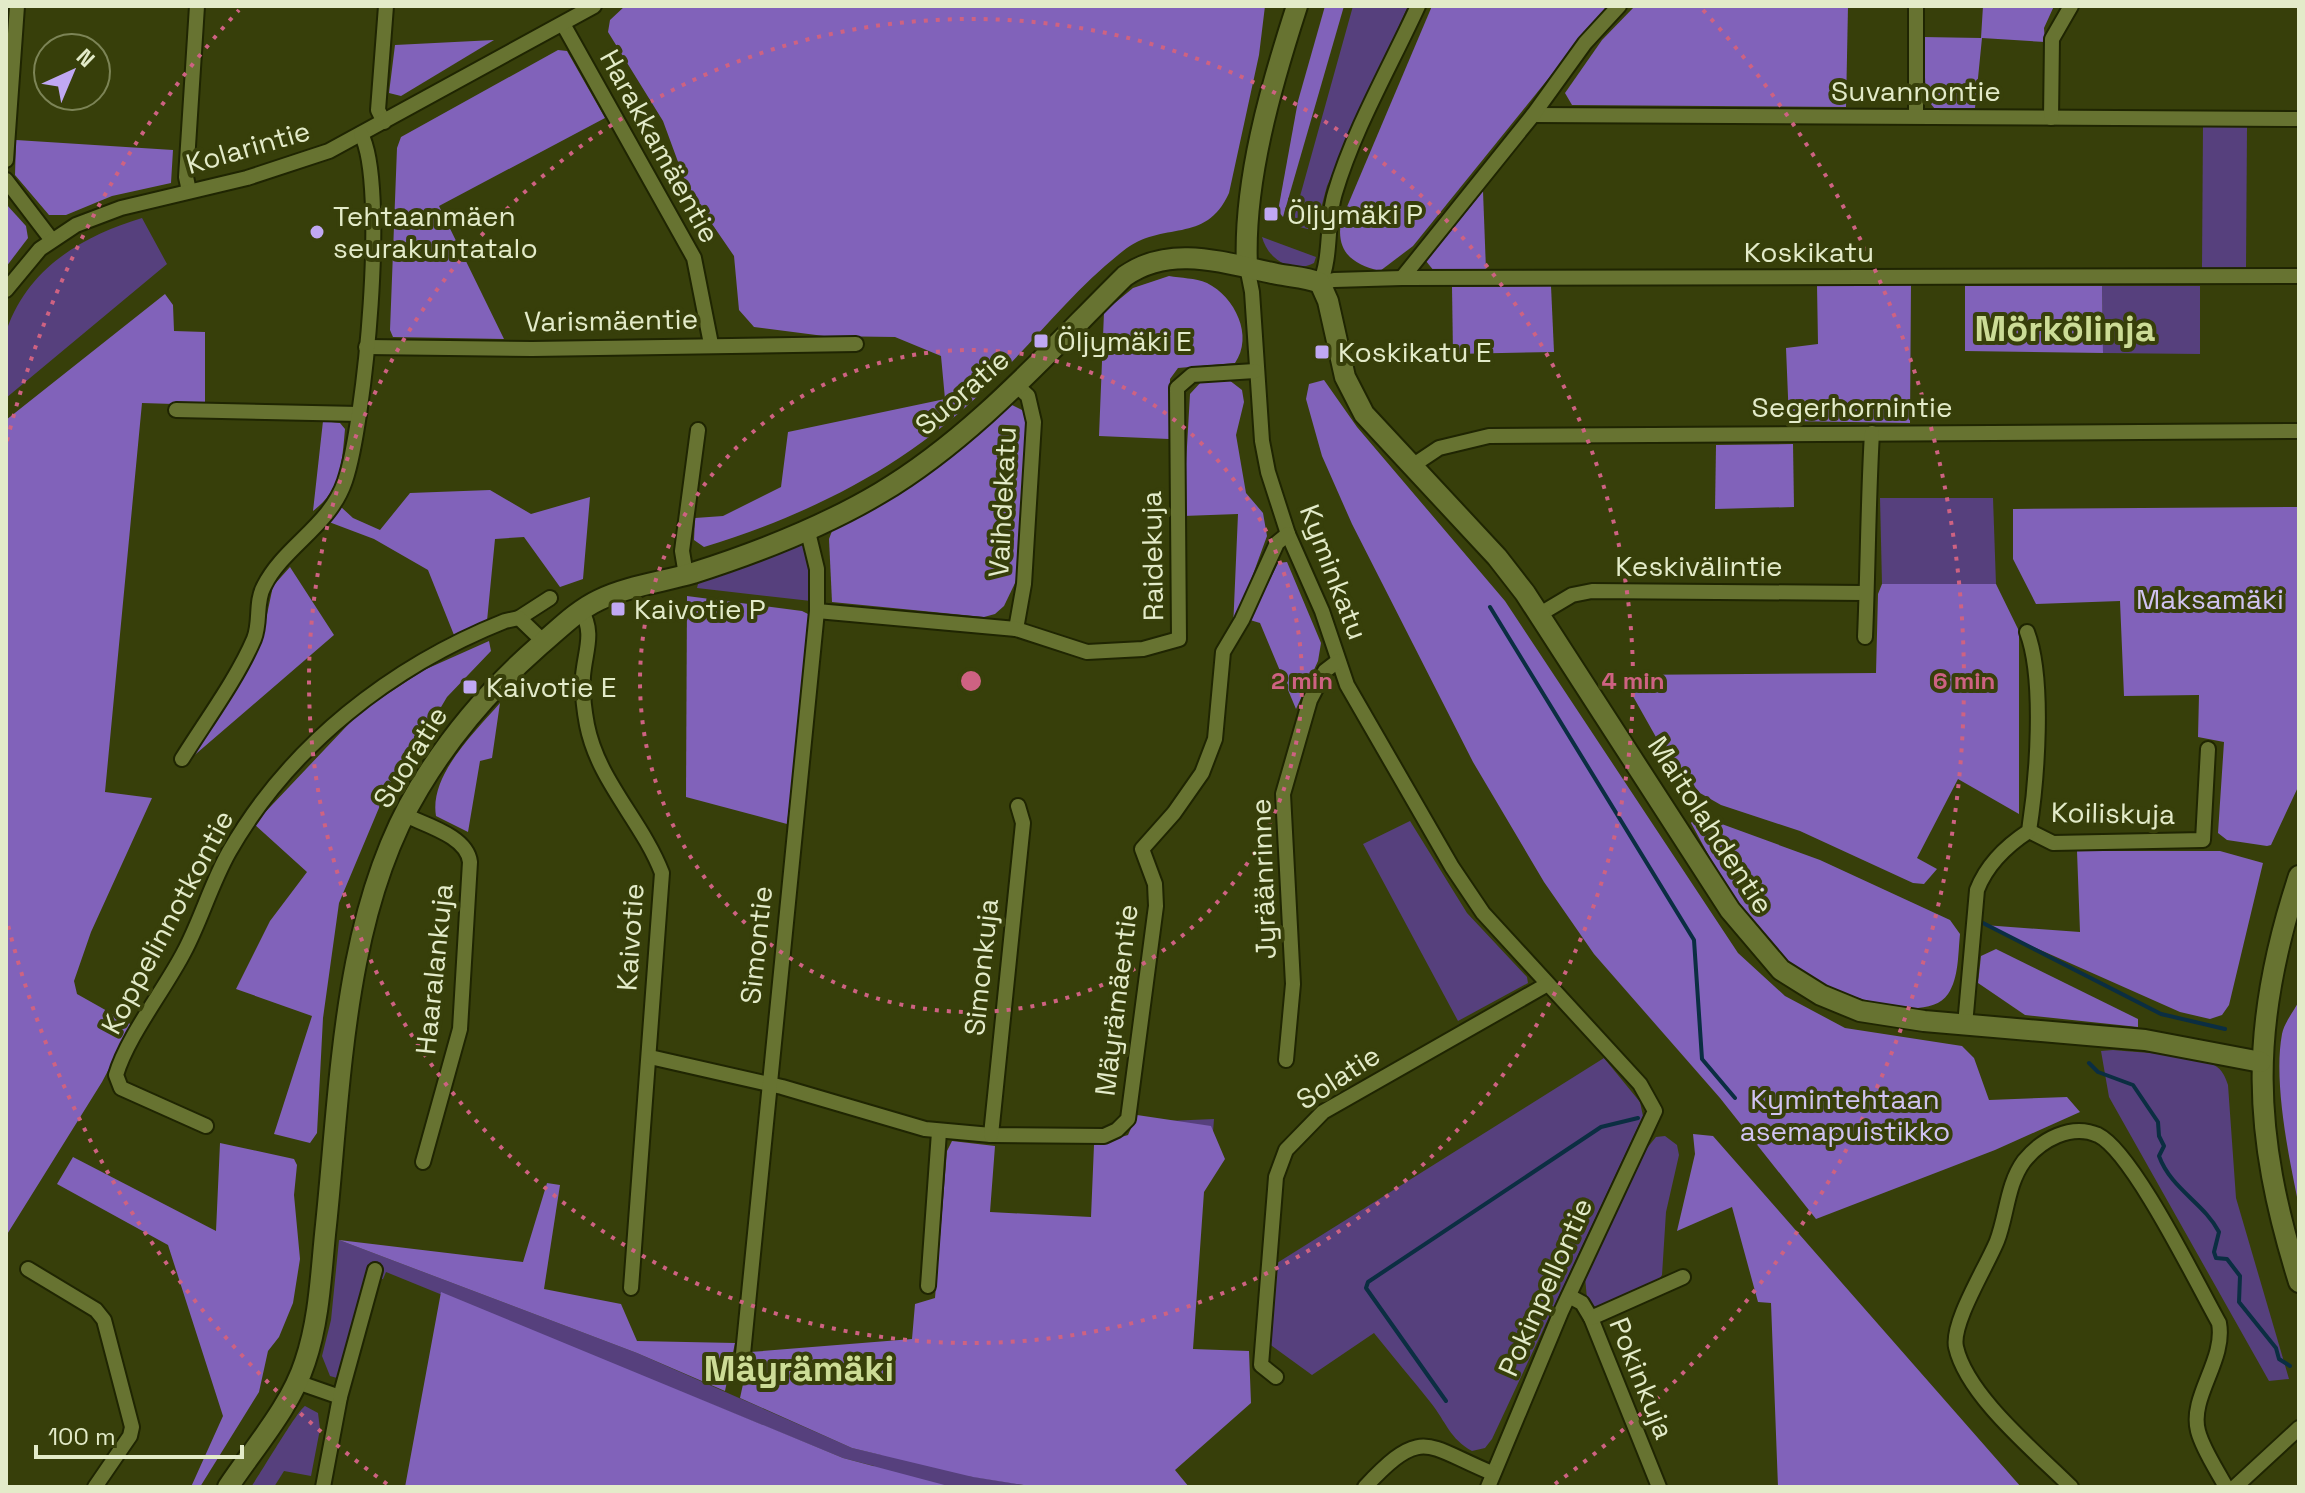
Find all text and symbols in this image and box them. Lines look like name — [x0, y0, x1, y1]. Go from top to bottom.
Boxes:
north arrow — [32, 32, 112, 112]
text: N — [71, 42, 101, 73]
street label: Harakkamäentie — [592, 43, 728, 249]
street label: Suvannontie — [1831, 73, 2001, 109]
street label: Kolarintie — [182, 112, 314, 182]
place label: Öljymäki P — [1287, 196, 1423, 232]
place label: Tehtaanmäen seurakuntatalo — [333, 198, 538, 266]
marker: Öljymäki P — [1262, 205, 1280, 223]
marker: Tehtaanmäen seurakuntatalo — [308, 223, 326, 241]
street label: Koskikatu — [1744, 234, 1874, 270]
street label: Varismäentie — [524, 300, 698, 340]
district label: Mörkölinja — [1974, 306, 2156, 352]
place label: Öljymäki E — [1057, 323, 1192, 359]
marker: Öljymäki E — [1032, 332, 1050, 350]
place label: Koskikatu E — [1338, 334, 1491, 370]
street label: Suoratie — [907, 341, 1017, 443]
marker: Koskikatu E — [1313, 343, 1331, 361]
street label: Segerhornintie — [1752, 389, 1953, 425]
street label: Vaihdekatu — [980, 426, 1024, 578]
street label: Raidekuja — [1133, 490, 1171, 622]
street label: Kyminkatu — [1292, 499, 1376, 645]
street label: Keskivälintie — [1615, 548, 1783, 584]
park label: Maksamäki — [2136, 581, 2284, 617]
place label: Kaivotie P — [634, 591, 766, 627]
marker: Kaivotie P — [609, 600, 627, 618]
text: 2 min — [1271, 665, 1333, 696]
text: 4 min — [1601, 665, 1665, 696]
text: 6 min — [1933, 665, 1995, 696]
centre of rings — [957, 667, 985, 695]
place label: Kaivotie E — [486, 669, 617, 705]
marker: Kaivotie E — [461, 678, 479, 696]
street label: Suoratie — [365, 699, 455, 815]
street label: Maitolahdentie — [1640, 729, 1782, 921]
street label: Koiliskuja — [2051, 794, 2175, 832]
street label: Jyräänrinne — [1242, 798, 1284, 960]
street label: Koppelinnotkontie — [93, 804, 241, 1040]
street label: Haaralankuja — [407, 882, 461, 1056]
street label: Kaivotie — [608, 882, 652, 992]
street label: Simontie — [732, 884, 780, 1006]
street label: Simonkuja — [956, 897, 1006, 1037]
street label: Mäyrämäentie — [1086, 902, 1146, 1098]
street label: Solatie — [1289, 1037, 1387, 1117]
park label: Kymintehtaan asemapuistikko — [1740, 1081, 1950, 1149]
street label: Pokinpellontie — [1490, 1192, 1600, 1382]
street label: Pokinkuja — [1601, 1312, 1683, 1444]
district label: Mäyrämäki — [704, 1346, 894, 1392]
scale bar — [36, 1409, 242, 1459]
text: 100 m — [48, 1421, 116, 1452]

